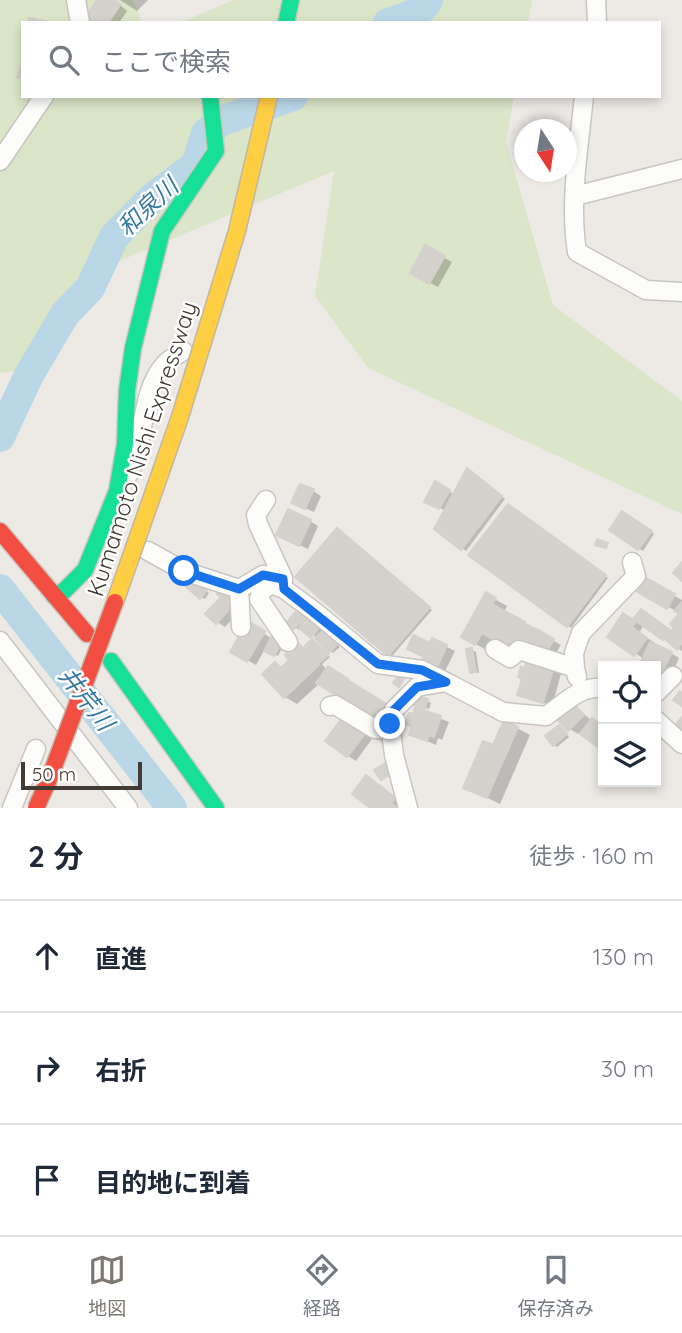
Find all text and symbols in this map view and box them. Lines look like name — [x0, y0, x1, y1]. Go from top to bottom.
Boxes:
search box — [21, 21, 661, 98]
icon: search — [45, 41, 83, 79]
text: ここで検索 — [101, 45, 231, 78]
north arrow — [514, 119, 577, 182]
water label: 和泉川 — [111, 169, 186, 242]
street label: Kumamoto Nishi Expressway — [80, 298, 203, 600]
route start — [168, 555, 199, 586]
water label: 井芹川 — [53, 661, 123, 738]
map controls — [598, 661, 661, 787]
button: locate — [598, 661, 661, 724]
route end — [374, 708, 405, 739]
button: layers — [598, 724, 661, 787]
scale bar — [21, 759, 142, 791]
text: 50 m — [32, 762, 76, 786]
text: 2 分 — [28, 837, 83, 875]
text: 徒歩 · 160 m — [529, 841, 654, 870]
icon: ahead — [28, 937, 66, 975]
text: 直進 — [95, 942, 147, 975]
text: 130 m — [592, 942, 654, 971]
icon: right — [28, 1049, 66, 1087]
text: 右折 — [95, 1054, 147, 1087]
text: 30 m — [601, 1054, 654, 1083]
icon: arrive — [28, 1161, 66, 1199]
text: 目的地に到着 — [95, 1166, 251, 1199]
tab: 地図 — [88, 1251, 126, 1320]
tab: 経路 — [303, 1251, 341, 1320]
tab: 保存済み — [518, 1251, 594, 1320]

